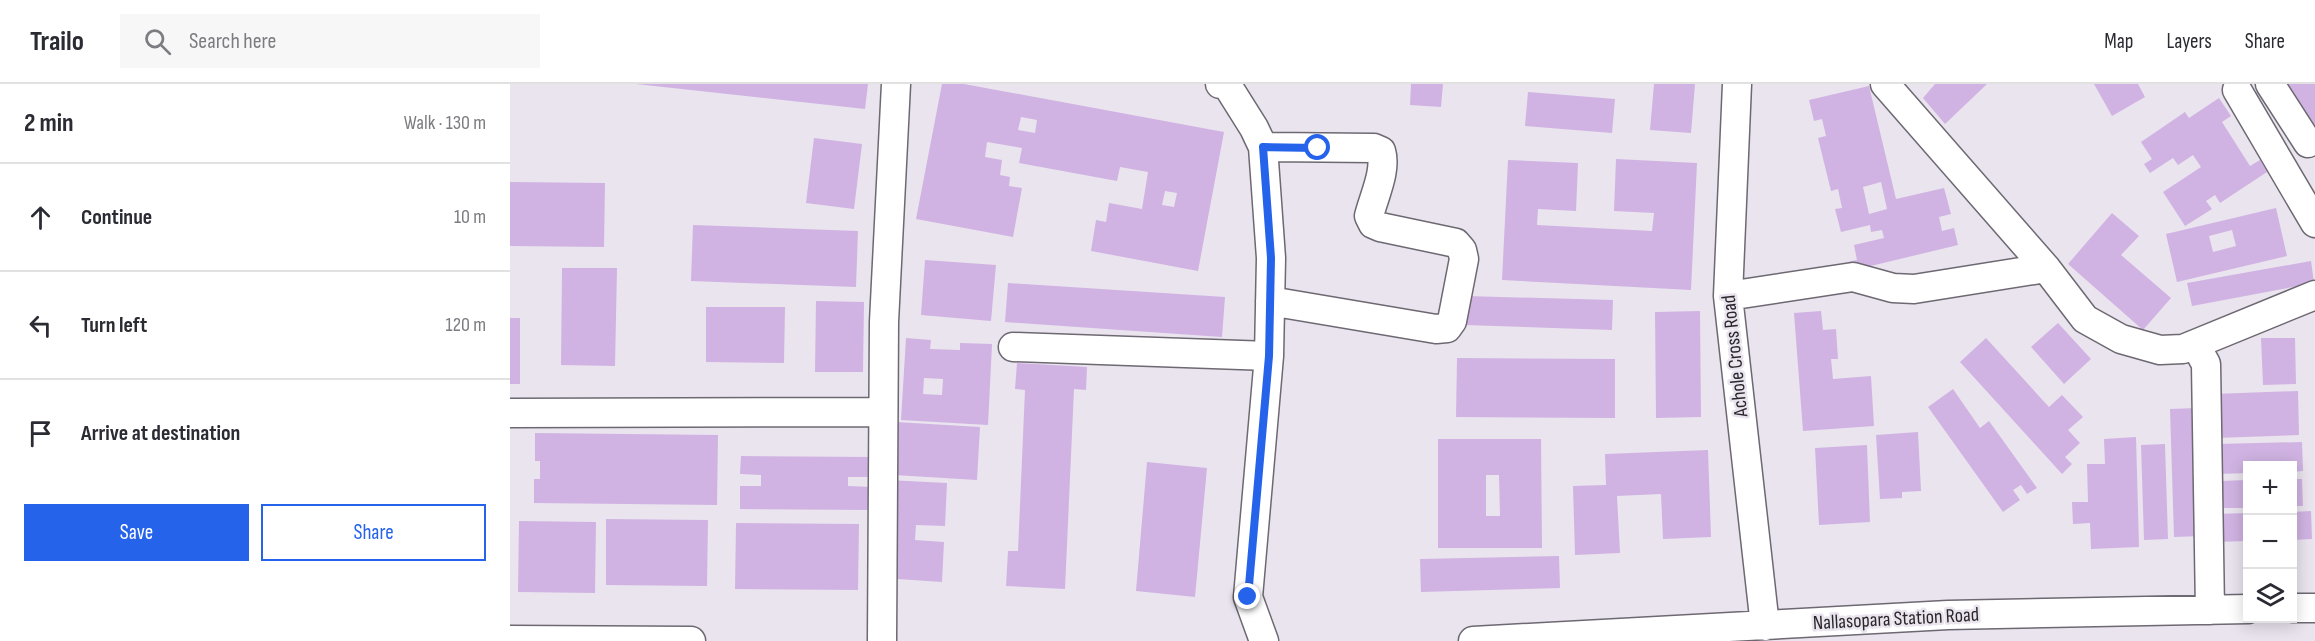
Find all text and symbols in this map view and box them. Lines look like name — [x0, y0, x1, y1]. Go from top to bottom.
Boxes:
search box — [120, 14, 540, 68]
text: Trailo — [30, 25, 84, 58]
icon: search — [141, 25, 174, 58]
text: Search here — [189, 28, 276, 55]
text: Map — [2104, 29, 2133, 54]
text: Layers — [2166, 29, 2212, 54]
text: Share — [2245, 29, 2285, 54]
text: 2 min — [24, 108, 74, 139]
text: Walk · 130 m — [404, 111, 486, 135]
route start — [1304, 134, 1330, 160]
icon: ahead — [24, 201, 57, 234]
text: Continue — [81, 204, 152, 231]
text: 10 m — [454, 205, 486, 229]
street label: Achole Cross Road — [1717, 294, 1753, 419]
icon: left — [24, 309, 57, 342]
text: Turn left — [81, 312, 147, 339]
text: 120 m — [446, 313, 486, 337]
icon: arrive — [24, 417, 57, 450]
text: Arrive at destination — [81, 420, 240, 447]
map controls — [2243, 461, 2297, 623]
button: + — [2243, 461, 2297, 515]
button: Save — [24, 504, 249, 561]
button: Share — [261, 504, 486, 561]
button: − — [2243, 515, 2297, 569]
button: layers — [2243, 569, 2297, 623]
route end — [1234, 583, 1260, 609]
street label: Nallasopara Station Road — [1812, 603, 1980, 635]

